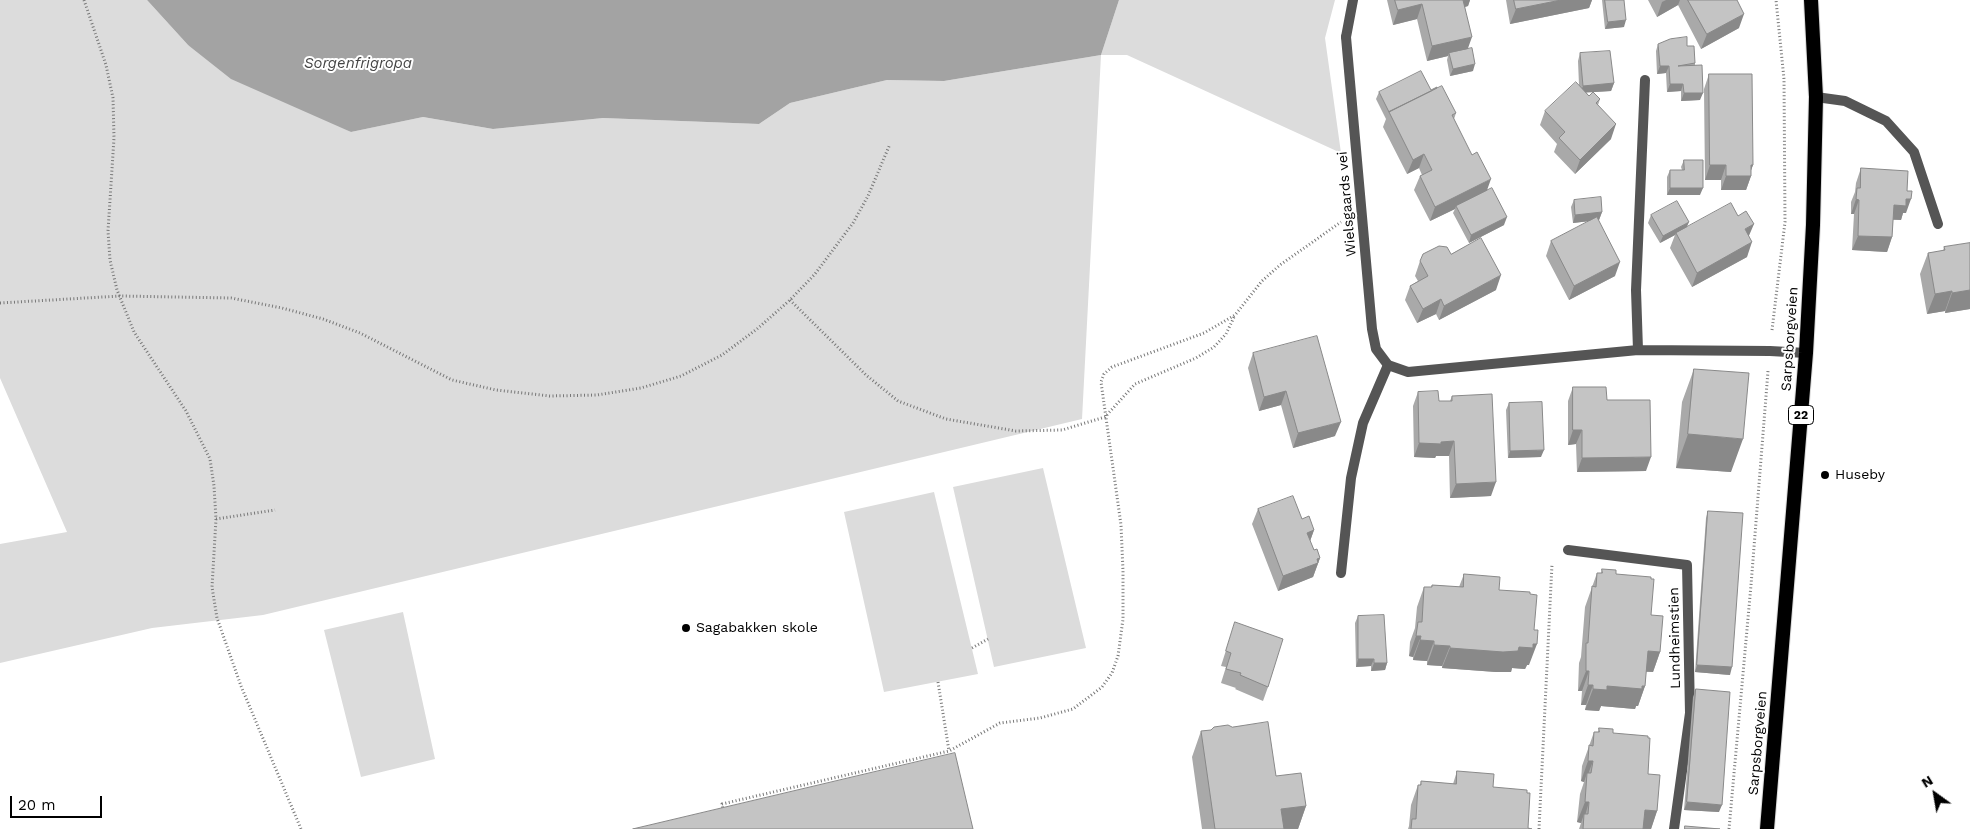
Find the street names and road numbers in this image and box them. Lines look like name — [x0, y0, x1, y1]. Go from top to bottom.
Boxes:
street label: Wielsgaards vei — [1334, 151, 1360, 257]
street label: Sarpsborgveien — [1778, 286, 1802, 392]
road number: 22 — [1788, 406, 1814, 424]
street label: Lundheimstien — [1666, 587, 1684, 689]
street label: Sarpsborgveien — [1745, 690, 1771, 796]

